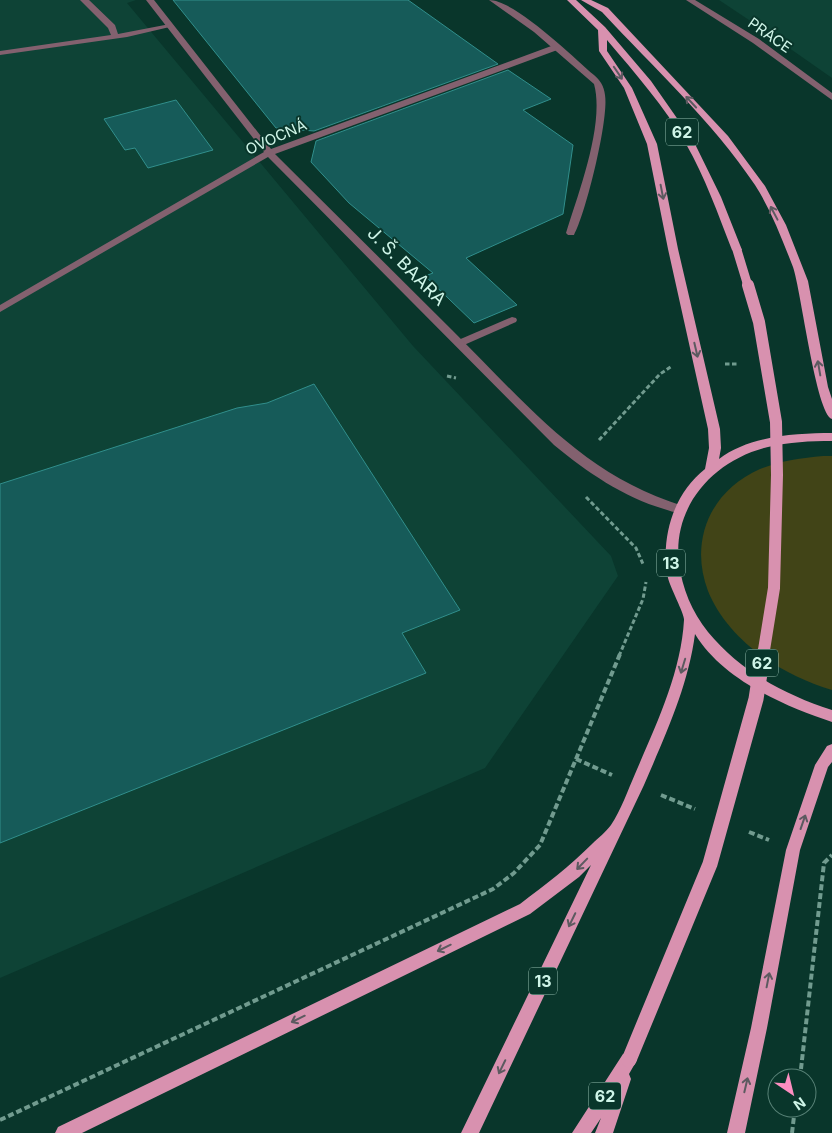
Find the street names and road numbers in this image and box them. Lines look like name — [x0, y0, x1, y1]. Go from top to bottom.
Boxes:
street label: PRÁCE — [744, 13, 796, 57]
street label: OVOCNÁ — [242, 115, 310, 159]
road number: 62 — [666, 118, 698, 146]
street label: J. Š. BAARA — [363, 222, 451, 310]
road number: 13 — [657, 550, 685, 576]
road number: 62 — [746, 650, 778, 676]
road number: 13 — [529, 968, 557, 994]
road number: 62 — [589, 1082, 621, 1110]

